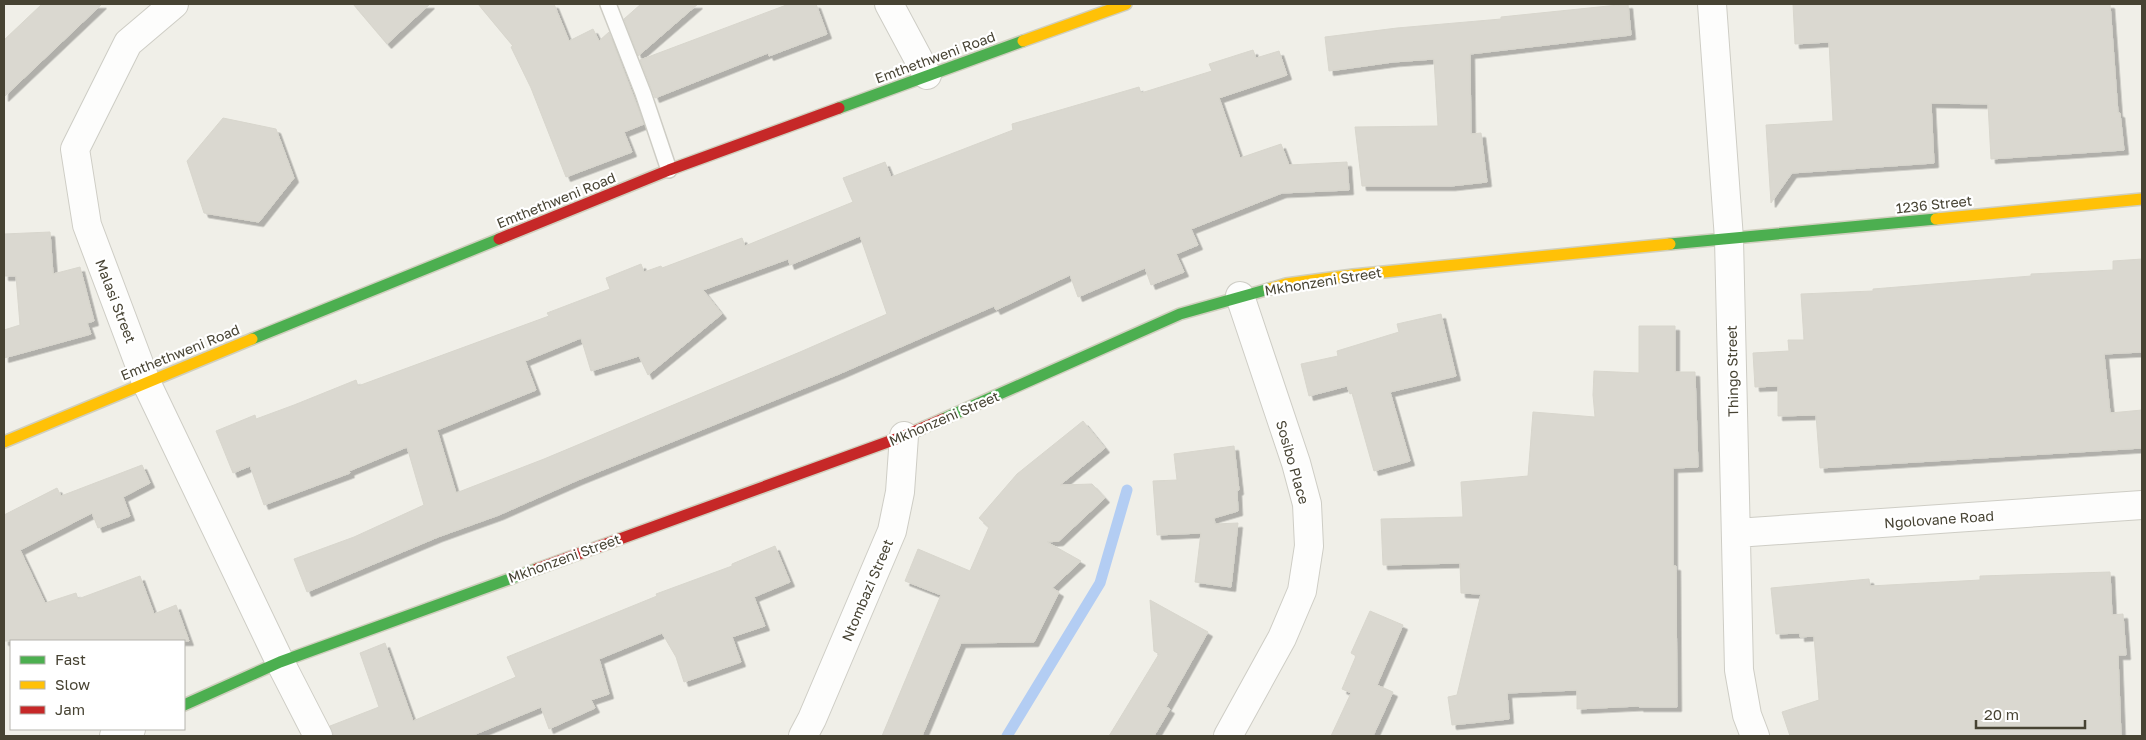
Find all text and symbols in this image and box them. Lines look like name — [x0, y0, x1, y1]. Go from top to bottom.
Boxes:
street label: Emthethweni Road — [873, 27, 997, 87]
street label: Emthethweni Road — [494, 168, 618, 232]
street label: 1236 Street — [1895, 192, 1973, 216]
street label: Malasi Street — [92, 257, 140, 345]
street label: Mkhonzeni Street — [1263, 263, 1383, 299]
street label: Emthethweni Road — [118, 320, 242, 384]
street label: Thingo Street — [1723, 325, 1741, 417]
street label: Mkhonzeni Street — [886, 387, 1002, 449]
street label: Sosibo Place — [1273, 418, 1313, 506]
street label: Ngolovane Road — [1884, 507, 1994, 531]
street label: Mkhonzeni Street — [506, 530, 622, 586]
street label: Ntombazi Street — [838, 536, 896, 644]
legend — [10, 640, 185, 730]
text: Fast — [55, 650, 86, 668]
text: Slow — [55, 675, 90, 693]
scale bar — [1976, 698, 2085, 730]
text: Jam — [55, 700, 85, 718]
text: 20 m — [1984, 705, 2019, 723]

